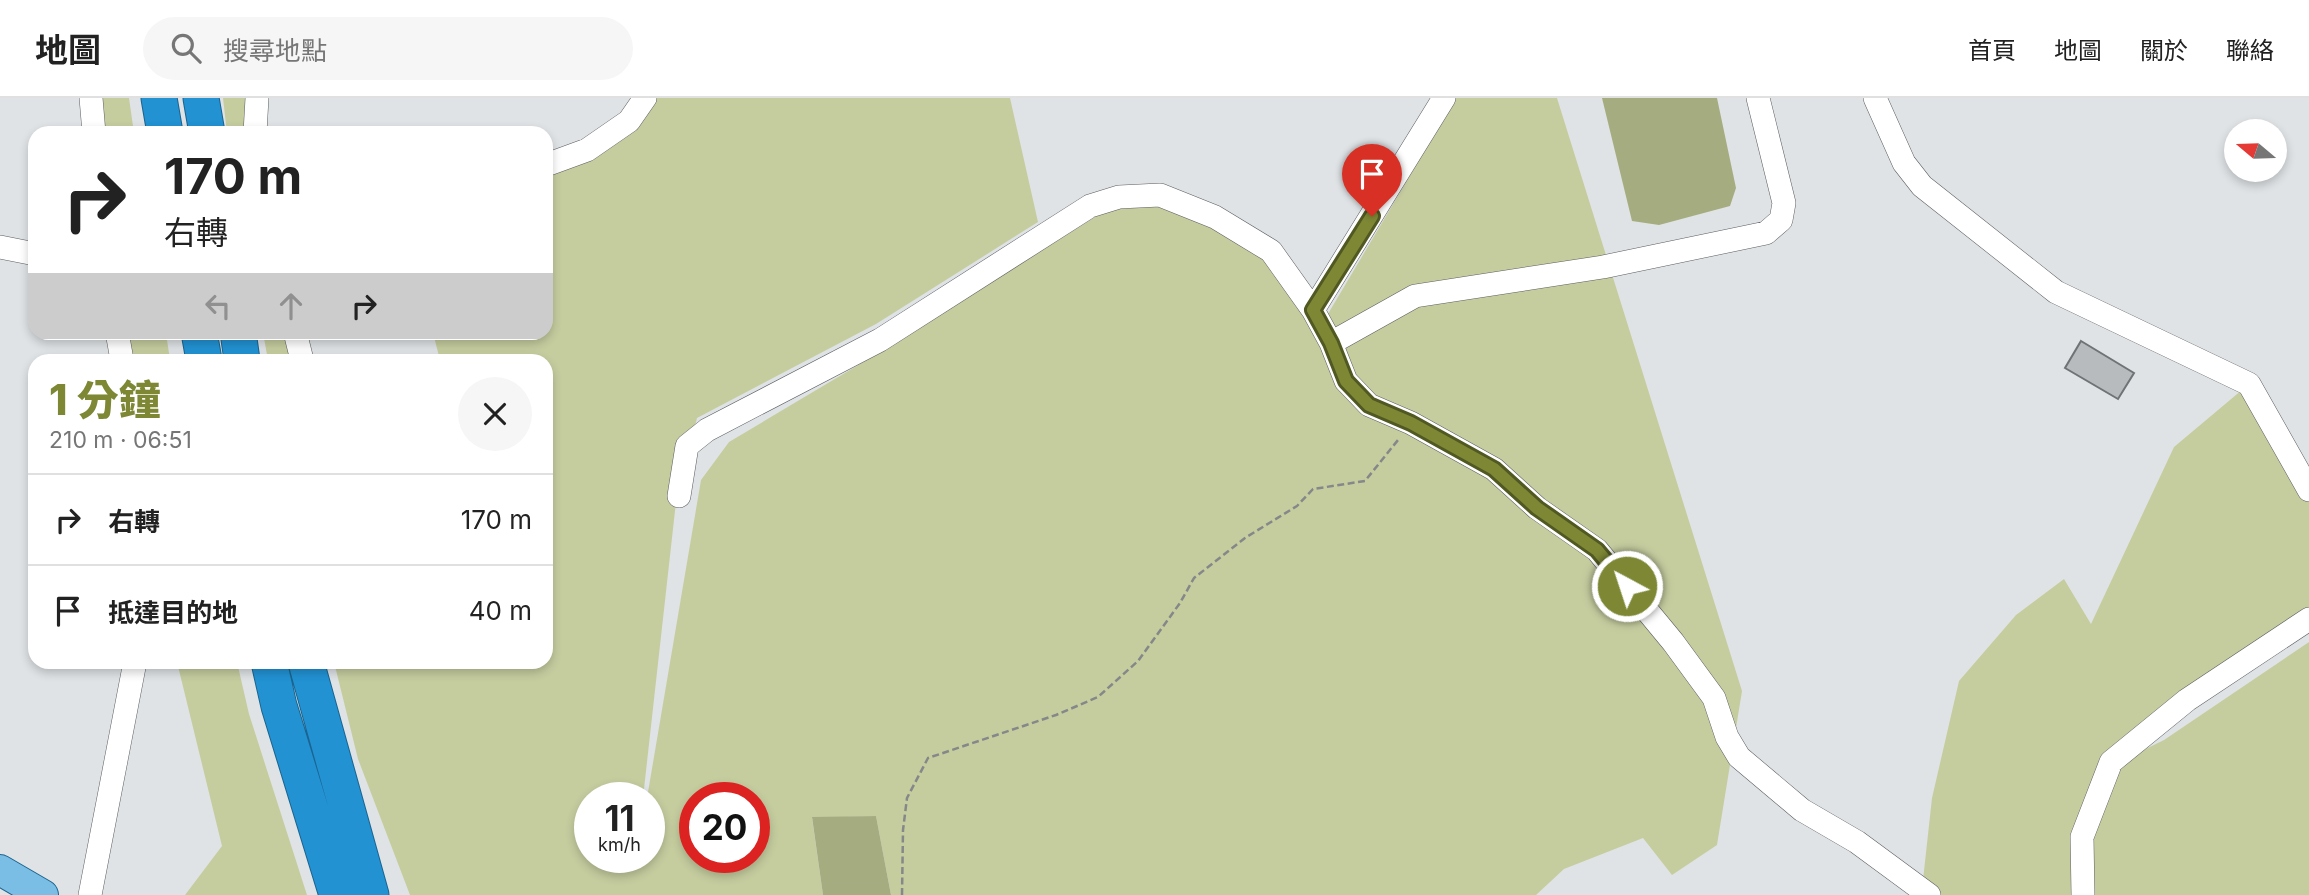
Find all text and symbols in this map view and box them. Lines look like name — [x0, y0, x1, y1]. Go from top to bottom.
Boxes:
search box — [143, 17, 633, 80]
icon: search — [167, 29, 205, 67]
text: 地圖 — [35, 30, 101, 70]
text: 搜尋地點 — [223, 35, 327, 66]
text: 首頁 — [1968, 36, 2016, 65]
text: 地圖 — [2054, 36, 2102, 65]
text: 關於 — [2140, 36, 2188, 65]
text: 聯絡 — [2226, 36, 2274, 65]
north arrow — [2224, 119, 2287, 182]
map controls — [2224, 119, 2287, 182]
pin — [1342, 144, 1402, 216]
text: 170 m — [164, 147, 302, 206]
icon: right — [49, 154, 140, 245]
icon: arrive — [1353, 155, 1391, 193]
text: 右轉 — [164, 213, 228, 252]
icon: left — [199, 287, 237, 325]
icon: ahead — [272, 287, 310, 325]
icon: right — [345, 287, 383, 325]
text: 1 分鐘 — [49, 374, 161, 425]
button: close — [458, 377, 532, 451]
text: 210 m · 06:51 — [49, 426, 192, 454]
icon: right — [49, 501, 87, 539]
text: 170 m — [461, 504, 532, 535]
text: 右轉 — [108, 506, 160, 537]
position arrow — [1590, 549, 1664, 623]
icon: arrive — [49, 592, 87, 630]
text: 40 m — [469, 595, 532, 626]
text: 抵達目的地 — [108, 597, 238, 628]
speed limit sign: 20 — [679, 782, 770, 873]
text: 11 — [604, 797, 635, 839]
text: km/h — [598, 834, 641, 855]

